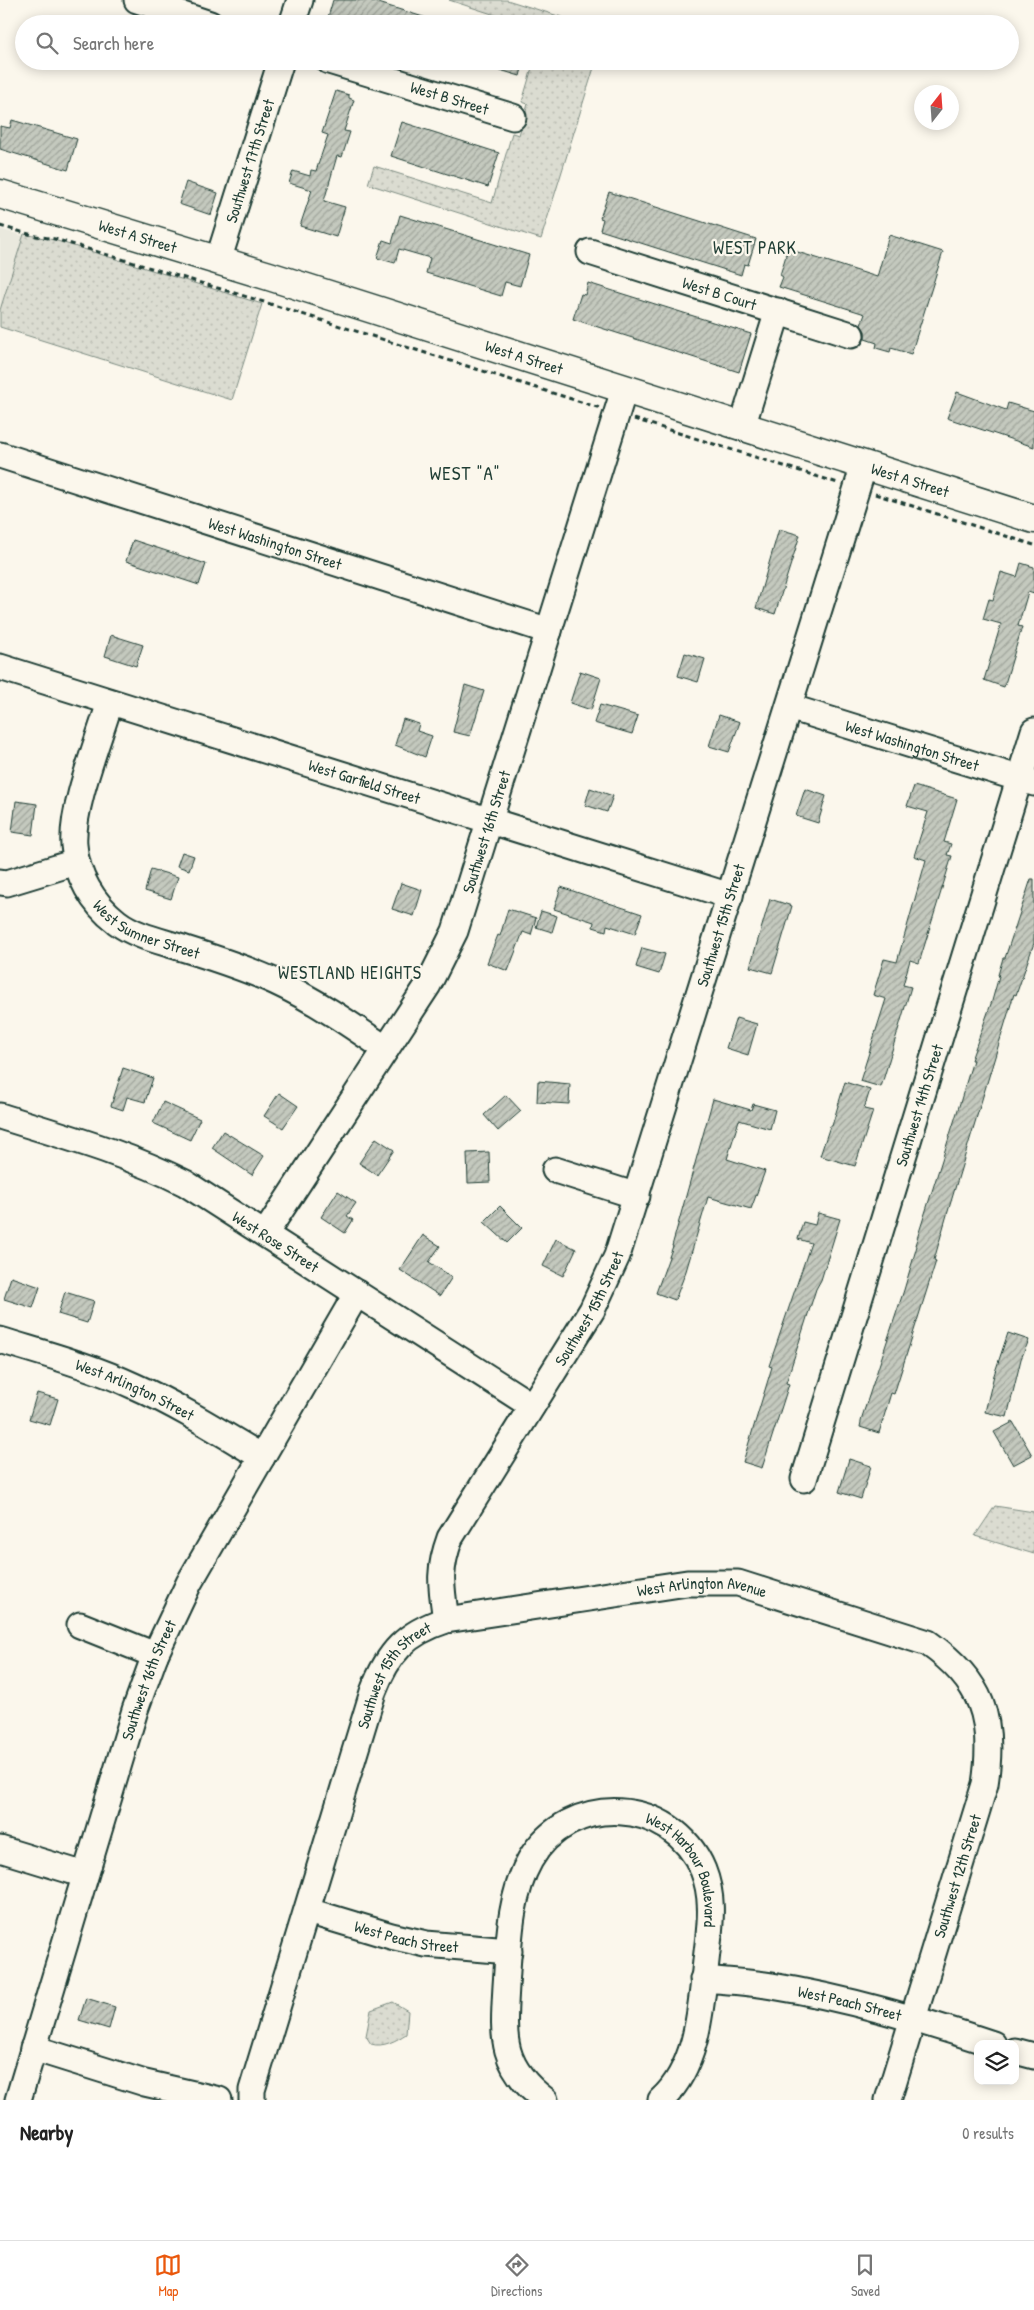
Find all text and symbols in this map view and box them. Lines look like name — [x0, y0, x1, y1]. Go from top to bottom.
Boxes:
search box — [15, 15, 1019, 70]
icon: search — [33, 29, 61, 57]
text: Search here — [73, 30, 154, 56]
street label: West B Street — [408, 75, 492, 120]
north arrow — [914, 85, 959, 130]
street label: Southwest 17th Street — [220, 96, 280, 225]
street label: West A Street — [96, 214, 180, 258]
district label: WEST PARK — [713, 235, 797, 260]
street label: West B Court — [680, 271, 760, 315]
street label: West A Street — [483, 334, 566, 380]
street label: West A Street — [869, 457, 952, 502]
district label: WEST "A" — [430, 460, 500, 486]
street label: West Washington Street — [206, 512, 345, 575]
street label: West Washington Street — [843, 714, 982, 776]
street label: West Garfield Street — [306, 753, 424, 809]
street label: Southwest 16th Street — [457, 767, 516, 896]
street label: Southwest 15th Street — [691, 861, 750, 989]
street label: West Sumner Street — [88, 895, 203, 964]
district label: WESTLAND HEIGHTS — [278, 960, 422, 985]
street label: Southwest 14th Street — [890, 1041, 948, 1169]
street label: West Rose Street — [228, 1205, 324, 1278]
street label: Southwest 15th Street — [549, 1248, 629, 1370]
street label: West Arlington Street — [73, 1353, 199, 1426]
street label: West Arlington Avenue — [635, 1572, 770, 1603]
street label: Southwest 16th Street — [116, 1616, 181, 1743]
street label: Southwest 15th Street — [352, 1616, 435, 1731]
street label: West Harbour Boulevard — [643, 1807, 721, 1928]
street label: Southwest 12th Street — [928, 1811, 986, 1940]
street label: West Peach Street — [352, 1915, 460, 1958]
street label: West Peach Street — [796, 1980, 905, 2026]
map controls — [974, 2040, 1019, 2085]
button: layers — [974, 2040, 1019, 2085]
text: Nearby — [20, 2118, 73, 2147]
text: 0 results — [962, 2122, 1014, 2144]
tab: Map — [154, 2251, 182, 2300]
tab: Directions — [491, 2251, 542, 2300]
tab: Saved — [851, 2251, 880, 2300]

